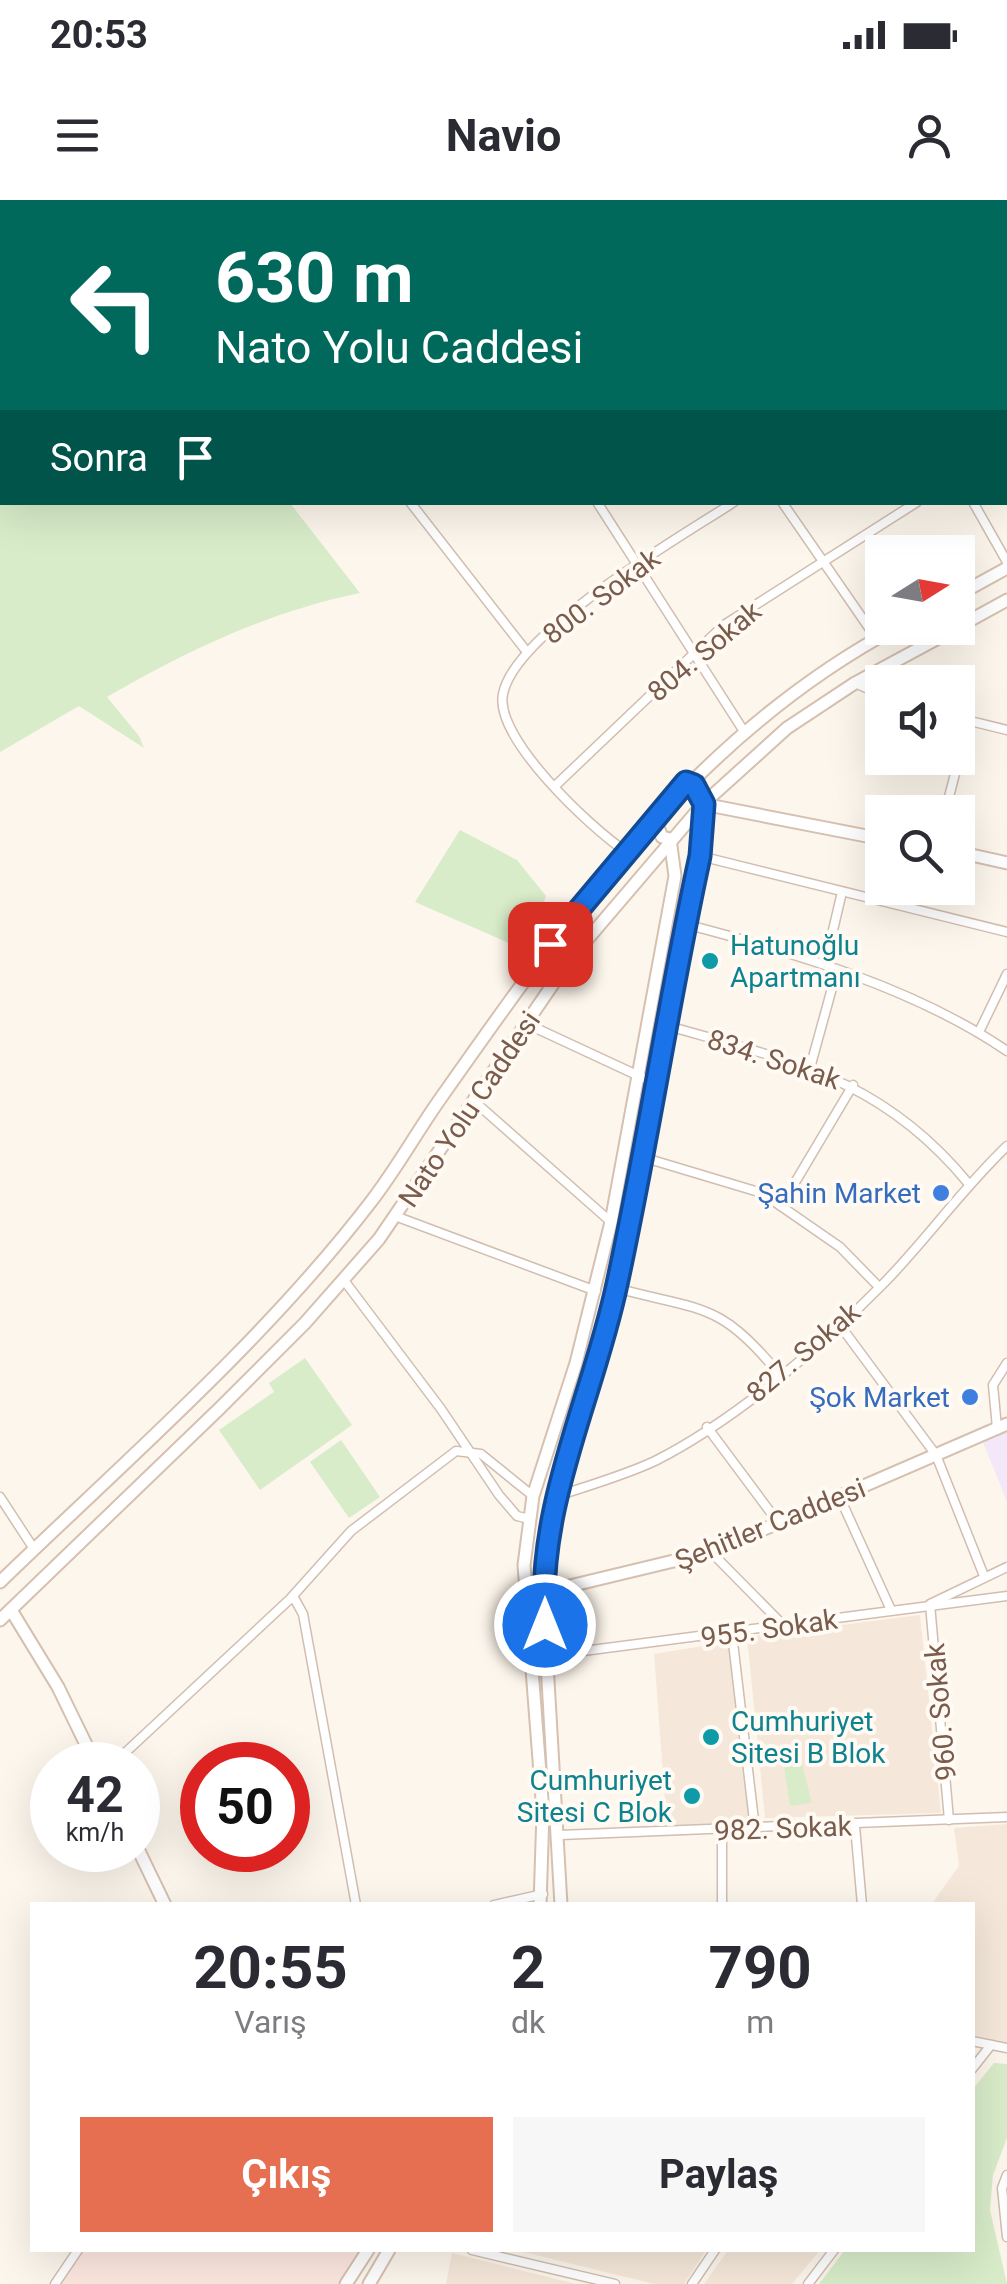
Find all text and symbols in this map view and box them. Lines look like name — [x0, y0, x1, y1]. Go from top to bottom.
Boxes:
text: 20:53 — [50, 13, 148, 57]
icon: menu — [50, 108, 105, 163]
icon: person — [902, 108, 957, 163]
text: Navio — [446, 109, 561, 162]
text: 630 m — [215, 237, 414, 319]
icon: left — [50, 240, 180, 370]
text: Nato Yolu Caddesi — [215, 321, 583, 374]
icon: arrive — [168, 430, 223, 485]
text: Sonra — [50, 436, 148, 480]
north arrow — [865, 535, 975, 645]
map controls — [865, 535, 975, 905]
street label: 800. Sokak — [536, 541, 667, 651]
street label: 804. Sokak — [641, 594, 768, 708]
button: sound — [865, 665, 975, 775]
button: search — [865, 795, 975, 905]
pin — [508, 902, 593, 987]
icon: arrive — [523, 917, 578, 972]
place label: Hatunoğlu Apartmanı — [730, 929, 861, 994]
marker: Hatunoğlu Apartmanı — [699, 950, 721, 972]
street label: Nato Yolu Caddesi — [392, 1005, 547, 1214]
street label: 834. Sokak — [703, 1022, 845, 1097]
place label: Şahin Market — [757, 1177, 921, 1210]
marker: Şahin Market — [930, 1182, 952, 1204]
street label: 827. Sokak — [740, 1295, 867, 1409]
place label: Şok Market — [809, 1381, 950, 1414]
marker: Şok Market — [959, 1386, 981, 1408]
street label: Şehitler Caddesi — [670, 1471, 870, 1578]
position arrow — [493, 1573, 597, 1677]
street label: 955. Sokak — [699, 1602, 840, 1654]
street label: 960. Sokak — [918, 1641, 963, 1782]
place label: Cumhuriyet Sitesi B Blok — [731, 1705, 886, 1770]
marker: Cumhuriyet Sitesi B Blok — [700, 1726, 722, 1748]
speed limit sign: 50 — [180, 1742, 310, 1872]
place label: Cumhuriyet Sitesi C Blok — [517, 1764, 673, 1829]
text: 42 — [66, 1766, 124, 1824]
marker: Cumhuriyet Sitesi C Blok — [681, 1785, 703, 1807]
street label: 982. Sokak — [714, 1810, 853, 1847]
text: km/h — [66, 1818, 124, 1847]
text: 20:55 — [193, 1932, 348, 2003]
text: 2 — [511, 1932, 545, 2003]
text: 790 — [709, 1932, 812, 2003]
text: Varış — [234, 2003, 307, 2041]
text: dk — [511, 2003, 545, 2041]
text: m — [746, 2003, 774, 2041]
button: Çıkış — [80, 2117, 493, 2232]
button: Paylaş — [513, 2117, 925, 2232]

